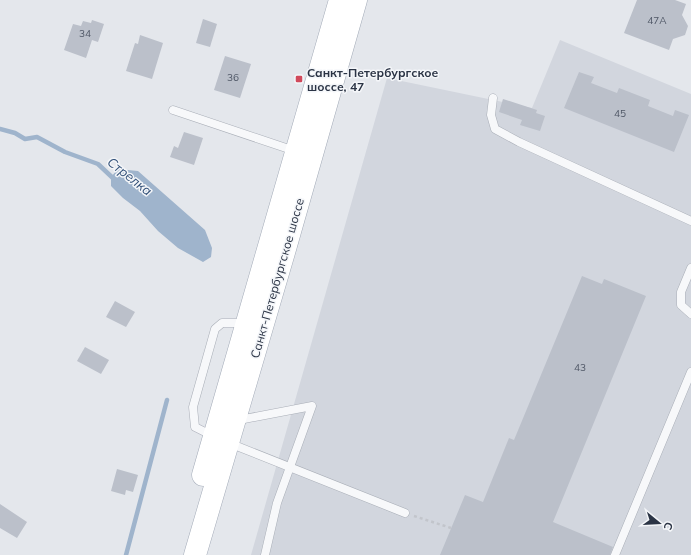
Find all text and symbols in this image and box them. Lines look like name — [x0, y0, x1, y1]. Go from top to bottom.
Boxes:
house number: 47А — [647, 14, 667, 27]
house number: 34 — [79, 27, 91, 40]
place label: Санкт-Петербургское шоссе, 47 — [307, 65, 439, 94]
house number: 36 — [227, 71, 239, 84]
marker: Санкт-Петербургское шоссе, 47 — [294, 74, 304, 84]
house number: 45 — [614, 107, 626, 120]
water label: Стрелка — [104, 154, 156, 199]
street label: Санкт-Петербургское шоссе — [247, 196, 307, 360]
house number: 43 — [574, 361, 586, 374]
north arrow — [639, 503, 679, 543]
text: С — [661, 520, 676, 532]

